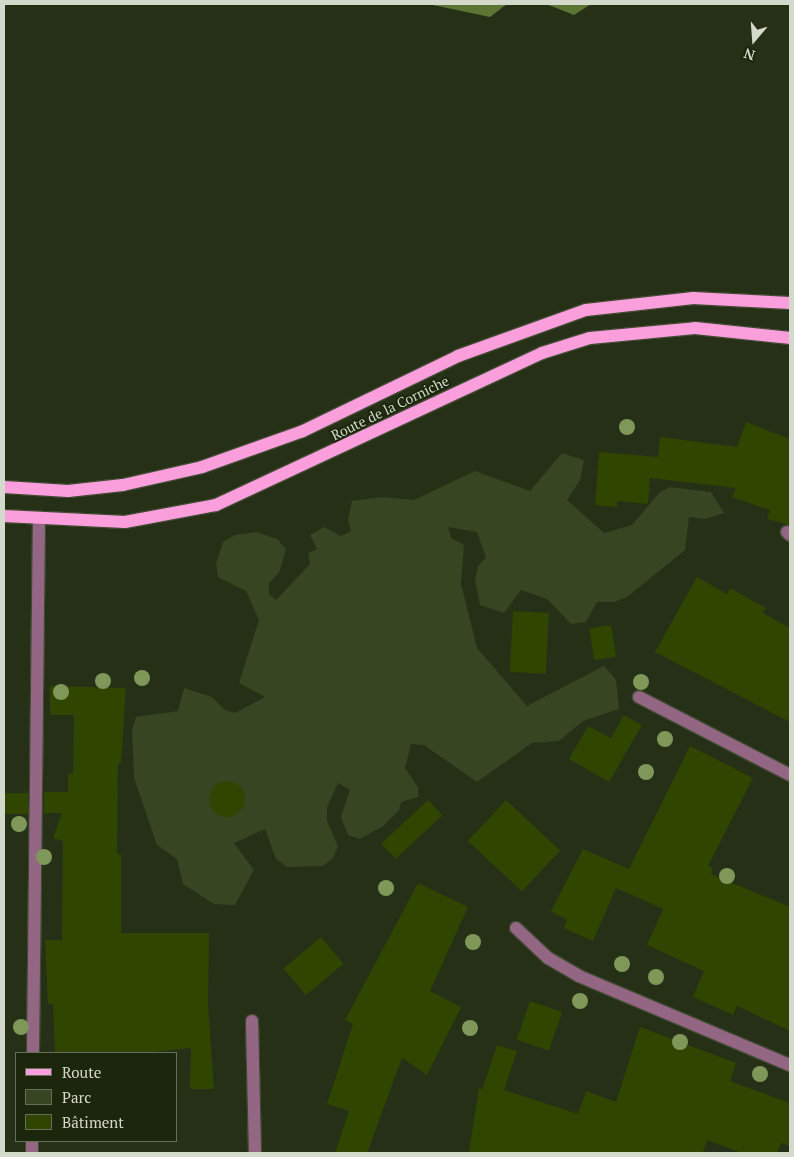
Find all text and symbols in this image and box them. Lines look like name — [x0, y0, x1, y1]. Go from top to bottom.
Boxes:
north arrow — [729, 15, 779, 65]
text: N — [741, 44, 757, 65]
street label: Route de la Corniche — [328, 372, 452, 444]
legend — [15, 1052, 178, 1142]
text: Route — [62, 1062, 101, 1082]
text: Parc — [62, 1087, 91, 1107]
text: Bâtiment — [62, 1112, 124, 1132]

